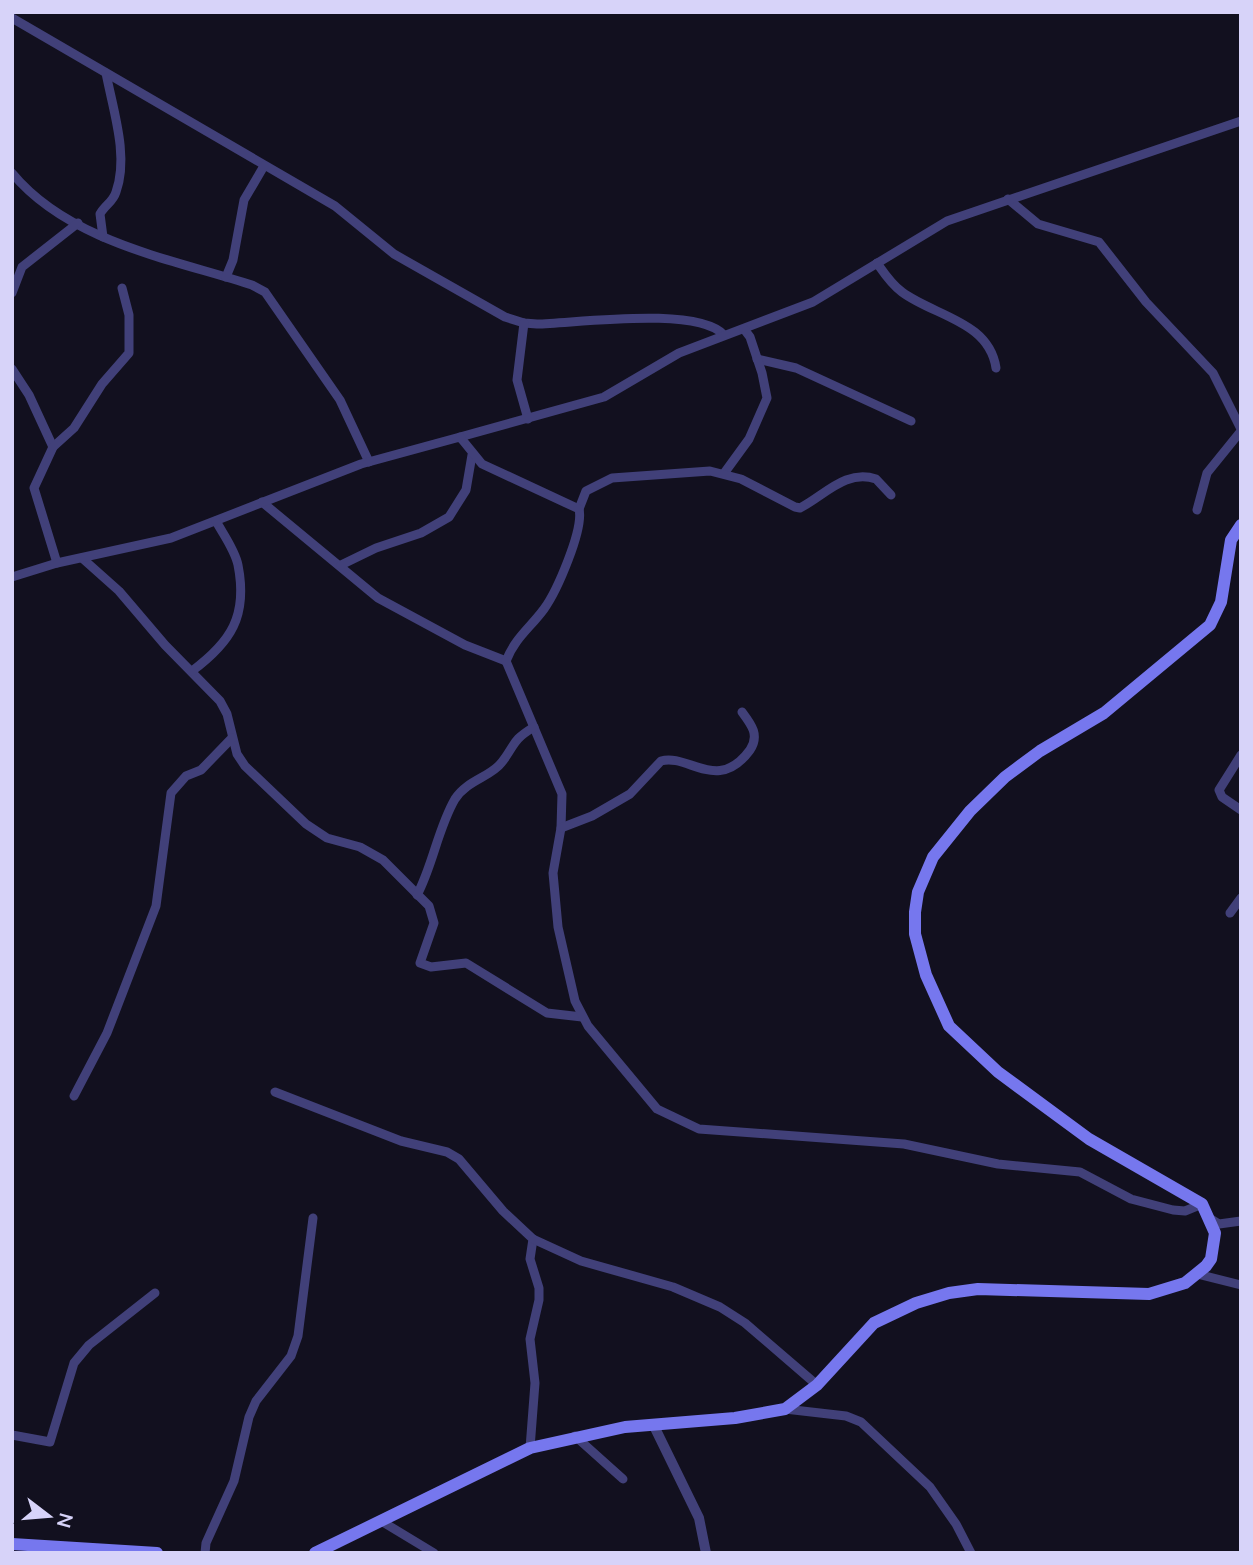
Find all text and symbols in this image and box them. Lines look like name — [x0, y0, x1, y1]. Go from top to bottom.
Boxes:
north arrow — [14, 1481, 84, 1551]
text: N — [52, 1510, 79, 1531]

